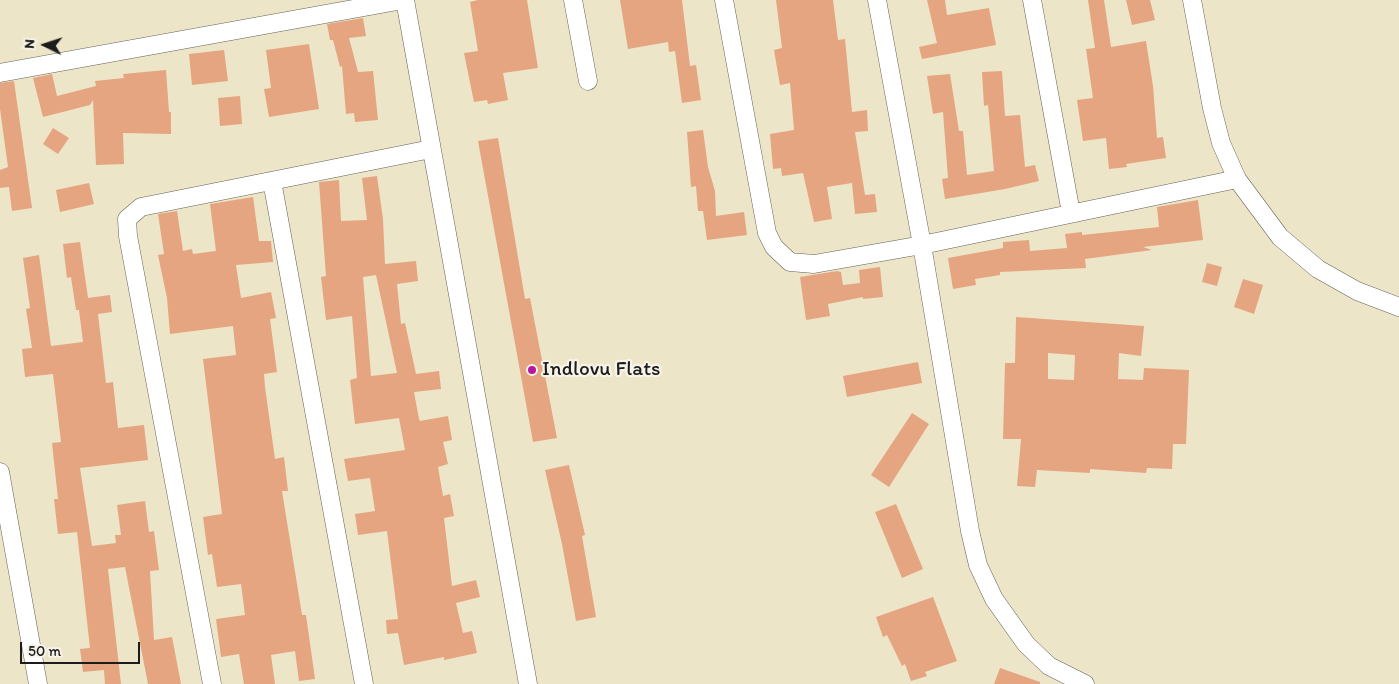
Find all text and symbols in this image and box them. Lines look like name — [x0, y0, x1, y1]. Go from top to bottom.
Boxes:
north arrow — [20, 20, 70, 70]
text: N — [21, 39, 38, 49]
place label: Indlovu Flats — [542, 357, 661, 383]
marker: Indlovu Flats — [526, 364, 538, 376]
scale bar — [22, 632, 142, 664]
text: 50 m — [28, 642, 61, 660]

